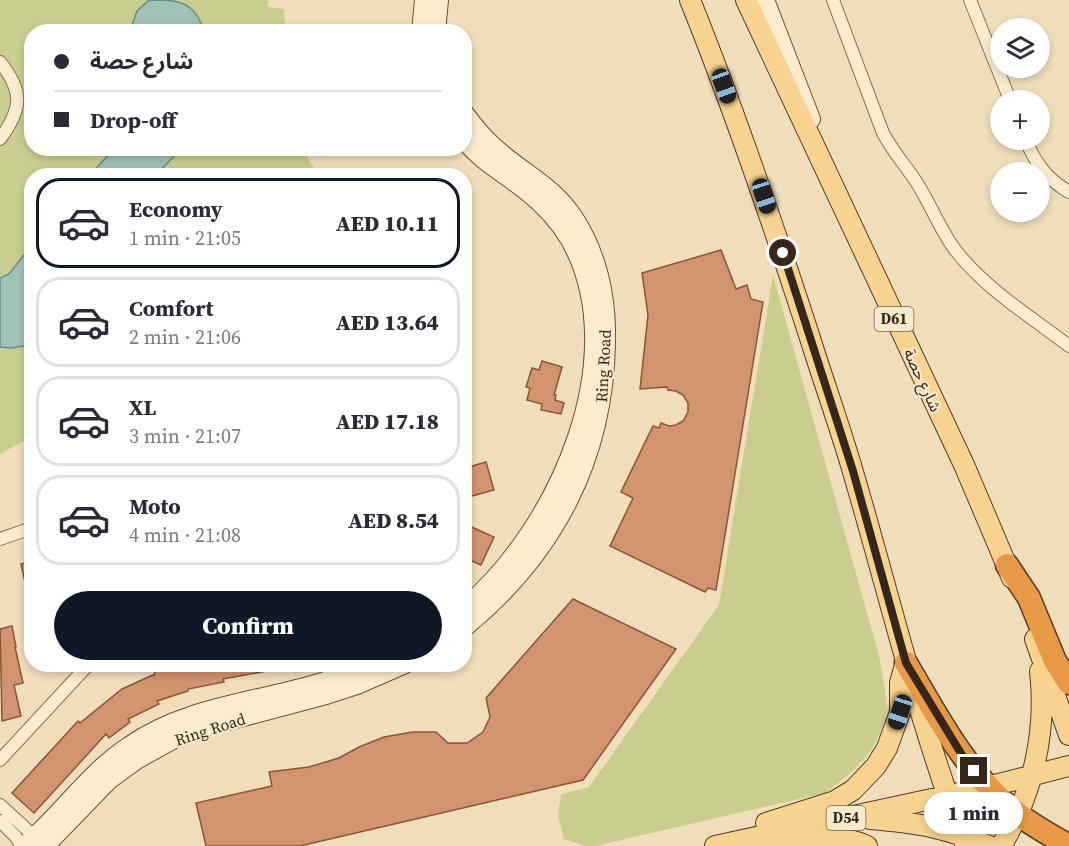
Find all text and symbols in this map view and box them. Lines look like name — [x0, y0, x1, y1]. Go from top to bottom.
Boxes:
map controls — [990, 18, 1050, 222]
button: layers — [990, 18, 1050, 78]
text: شارع حصة — [90, 46, 193, 76]
car — [709, 66, 739, 106]
button: + — [990, 90, 1050, 150]
text: Drop-off — [90, 105, 176, 135]
button: − — [990, 162, 1050, 222]
car — [750, 176, 778, 216]
text: Economy — [129, 194, 223, 224]
icon: car — [57, 196, 111, 250]
text: AED 10.11 — [336, 208, 439, 238]
text: 1 min · 21:05 — [129, 224, 241, 252]
route start — [769, 239, 796, 266]
text: Comfort — [129, 293, 213, 323]
icon: car — [57, 295, 111, 349]
text: AED 13.64 — [336, 307, 439, 337]
road number: D61 — [874, 307, 914, 331]
text: 2 min · 21:06 — [129, 323, 241, 351]
street label: Ring Road — [590, 329, 616, 403]
street label: شارع حصة — [897, 345, 947, 416]
text: XL — [129, 392, 156, 422]
icon: car — [57, 394, 111, 448]
text: AED 17.18 — [336, 406, 439, 436]
text: 3 min · 21:07 — [129, 422, 241, 450]
text: Moto — [129, 491, 181, 521]
icon: car — [57, 493, 111, 547]
text: AED 8.54 — [348, 505, 439, 535]
text: 4 min · 21:08 — [129, 521, 241, 549]
button: Confirm — [54, 591, 442, 660]
car — [886, 692, 914, 732]
street label: Ring Road — [172, 707, 248, 751]
route end — [960, 757, 987, 784]
callout: 1 min — [924, 792, 1024, 834]
text: 1 min — [947, 799, 1000, 827]
road number: D54 — [826, 806, 866, 830]

